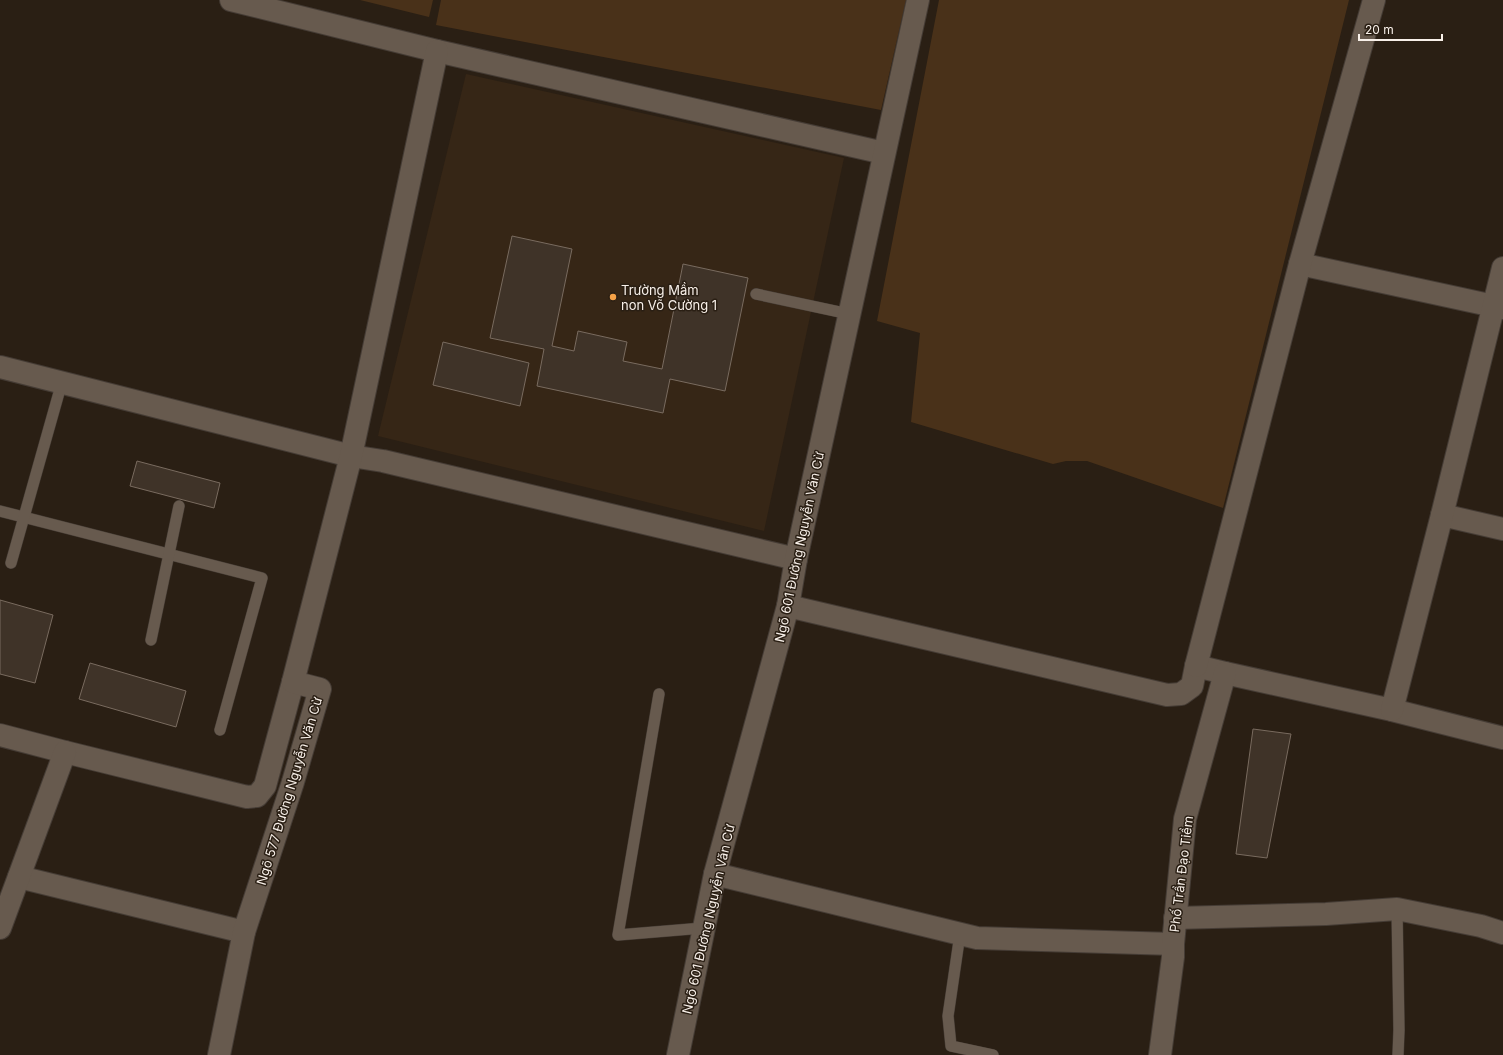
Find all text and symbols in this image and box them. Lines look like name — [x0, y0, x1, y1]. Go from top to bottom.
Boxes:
scale bar — [1359, 16, 1442, 42]
text: 20 m — [1365, 22, 1394, 37]
place label: Trường Mầm non Võ Cường 1 — [621, 282, 717, 313]
marker: Trường Mầm non Võ Cường 1 — [608, 292, 618, 302]
street label: Ngõ 601 Đường Nguyễn Văn Cừ — [770, 450, 827, 644]
street label: Ngõ 577 Đường Nguyễn Văn Cừ — [252, 695, 325, 887]
street label: Phố Trần Đạo Tiềm — [1166, 815, 1196, 933]
street label: Ngõ 601 Đường Nguyễn Văn Cừ — [677, 822, 738, 1016]

